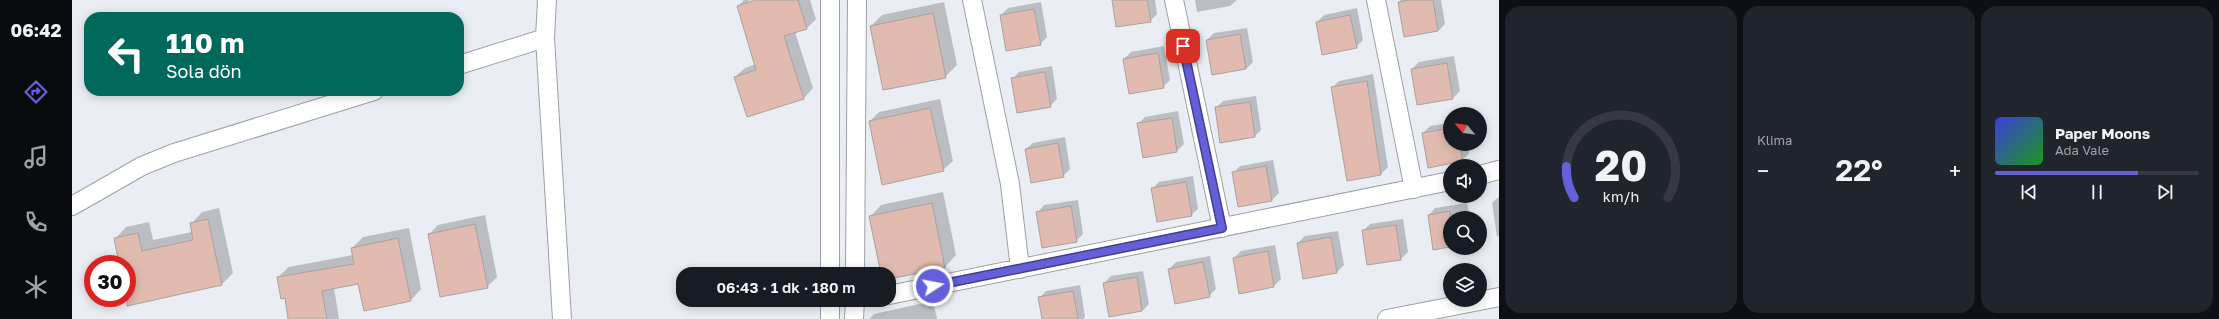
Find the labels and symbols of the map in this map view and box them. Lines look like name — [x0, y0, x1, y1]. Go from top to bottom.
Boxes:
pin — [1166, 29, 1200, 63]
north arrow — [1443, 107, 1487, 151]
speed limit sign: 30 — [84, 255, 136, 307]
position arrow — [912, 265, 954, 307]

